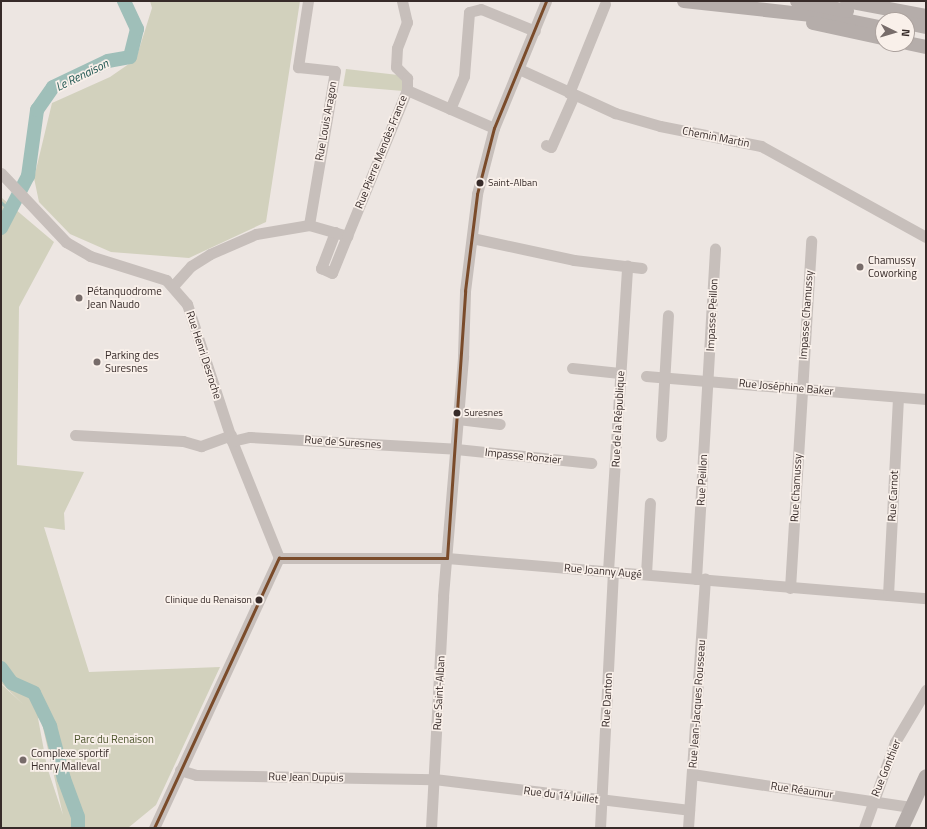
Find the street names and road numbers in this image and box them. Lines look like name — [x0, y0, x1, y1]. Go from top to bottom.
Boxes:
street label: Rue Louis Aragon — [313, 80, 339, 162]
street label: Rue Pierre Mendès France — [352, 93, 410, 211]
street label: Chemin Martin — [681, 124, 751, 150]
street label: Impasse Chamussy — [796, 270, 816, 360]
street label: Impasse Peillon — [704, 278, 720, 352]
street label: Rue Henri Desroche — [184, 309, 224, 401]
street label: Rue de la République — [609, 370, 627, 468]
street label: Rue Joséphine Baker — [738, 376, 834, 398]
street label: Rue de Suresnes — [304, 433, 382, 451]
street label: Impasse Ronzier — [484, 445, 562, 467]
street label: Rue Chamussy — [788, 453, 804, 523]
street label: Rue Peillon — [694, 454, 710, 506]
street label: Rue Carnot — [885, 470, 901, 522]
street label: Rue Joanny Augé — [564, 561, 642, 581]
street label: Rue Jean-Jacques Rousseau — [686, 639, 708, 769]
street label: Rue Saint-Alban — [430, 655, 448, 731]
street label: Rue Danton — [599, 672, 615, 728]
street label: Rue Gonthier — [869, 737, 903, 799]
street label: Rue Jean Dupuis — [268, 770, 344, 784]
street label: Rue Réaumur — [770, 779, 834, 801]
street label: Rue du 14 Juillet — [523, 784, 599, 806]

